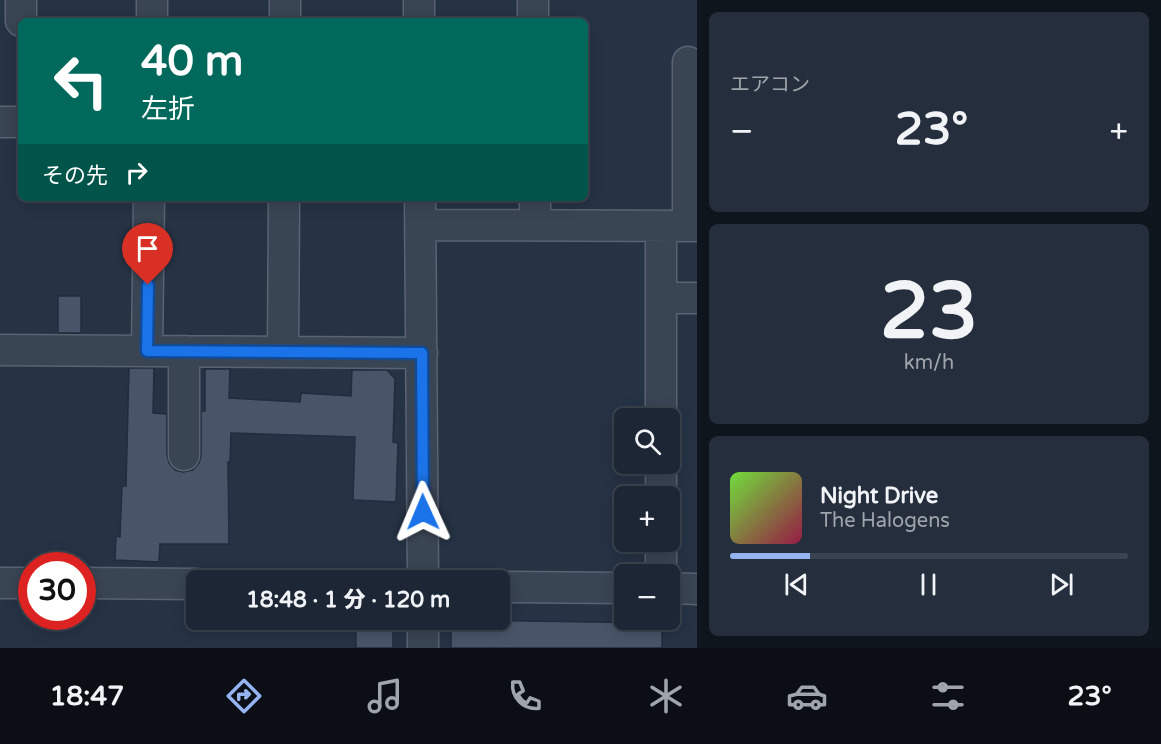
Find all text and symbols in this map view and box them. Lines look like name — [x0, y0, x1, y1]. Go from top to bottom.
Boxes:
text: 40 m — [141, 36, 243, 87]
icon: left — [42, 42, 120, 120]
text: エアコン — [730, 73, 810, 97]
text: 左折 — [141, 93, 195, 126]
text: 23° — [895, 103, 968, 157]
text: − — [730, 112, 754, 151]
text: + — [1109, 112, 1128, 151]
icon: right — [120, 156, 153, 189]
text: その先 — [42, 163, 108, 189]
pin — [122, 223, 173, 285]
icon: arrive — [131, 232, 164, 265]
text: 23 — [880, 265, 978, 359]
text: km/h — [904, 351, 954, 375]
map controls — [614, 408, 680, 630]
button: search — [614, 408, 680, 474]
position arrow — [391, 480, 455, 544]
text: Night Drive — [820, 483, 938, 509]
button: + — [614, 486, 680, 552]
text: The Halogens — [820, 509, 950, 533]
speed limit sign: 30 — [18, 552, 96, 630]
button: − — [614, 564, 680, 630]
icon: previous — [780, 568, 813, 601]
icon: pause — [912, 568, 945, 601]
icon: next — [1045, 568, 1078, 601]
text: 18:48 · 1 分 · 120 m — [246, 587, 450, 613]
icon: directions — [223, 675, 265, 717]
icon: music — [364, 675, 406, 717]
icon: phone — [504, 675, 546, 717]
icon: climate — [645, 675, 687, 717]
icon: car — [786, 675, 828, 717]
icon: filters — [927, 675, 969, 717]
text: 18:47 — [49, 680, 124, 713]
text: 23° — [1067, 680, 1112, 713]

